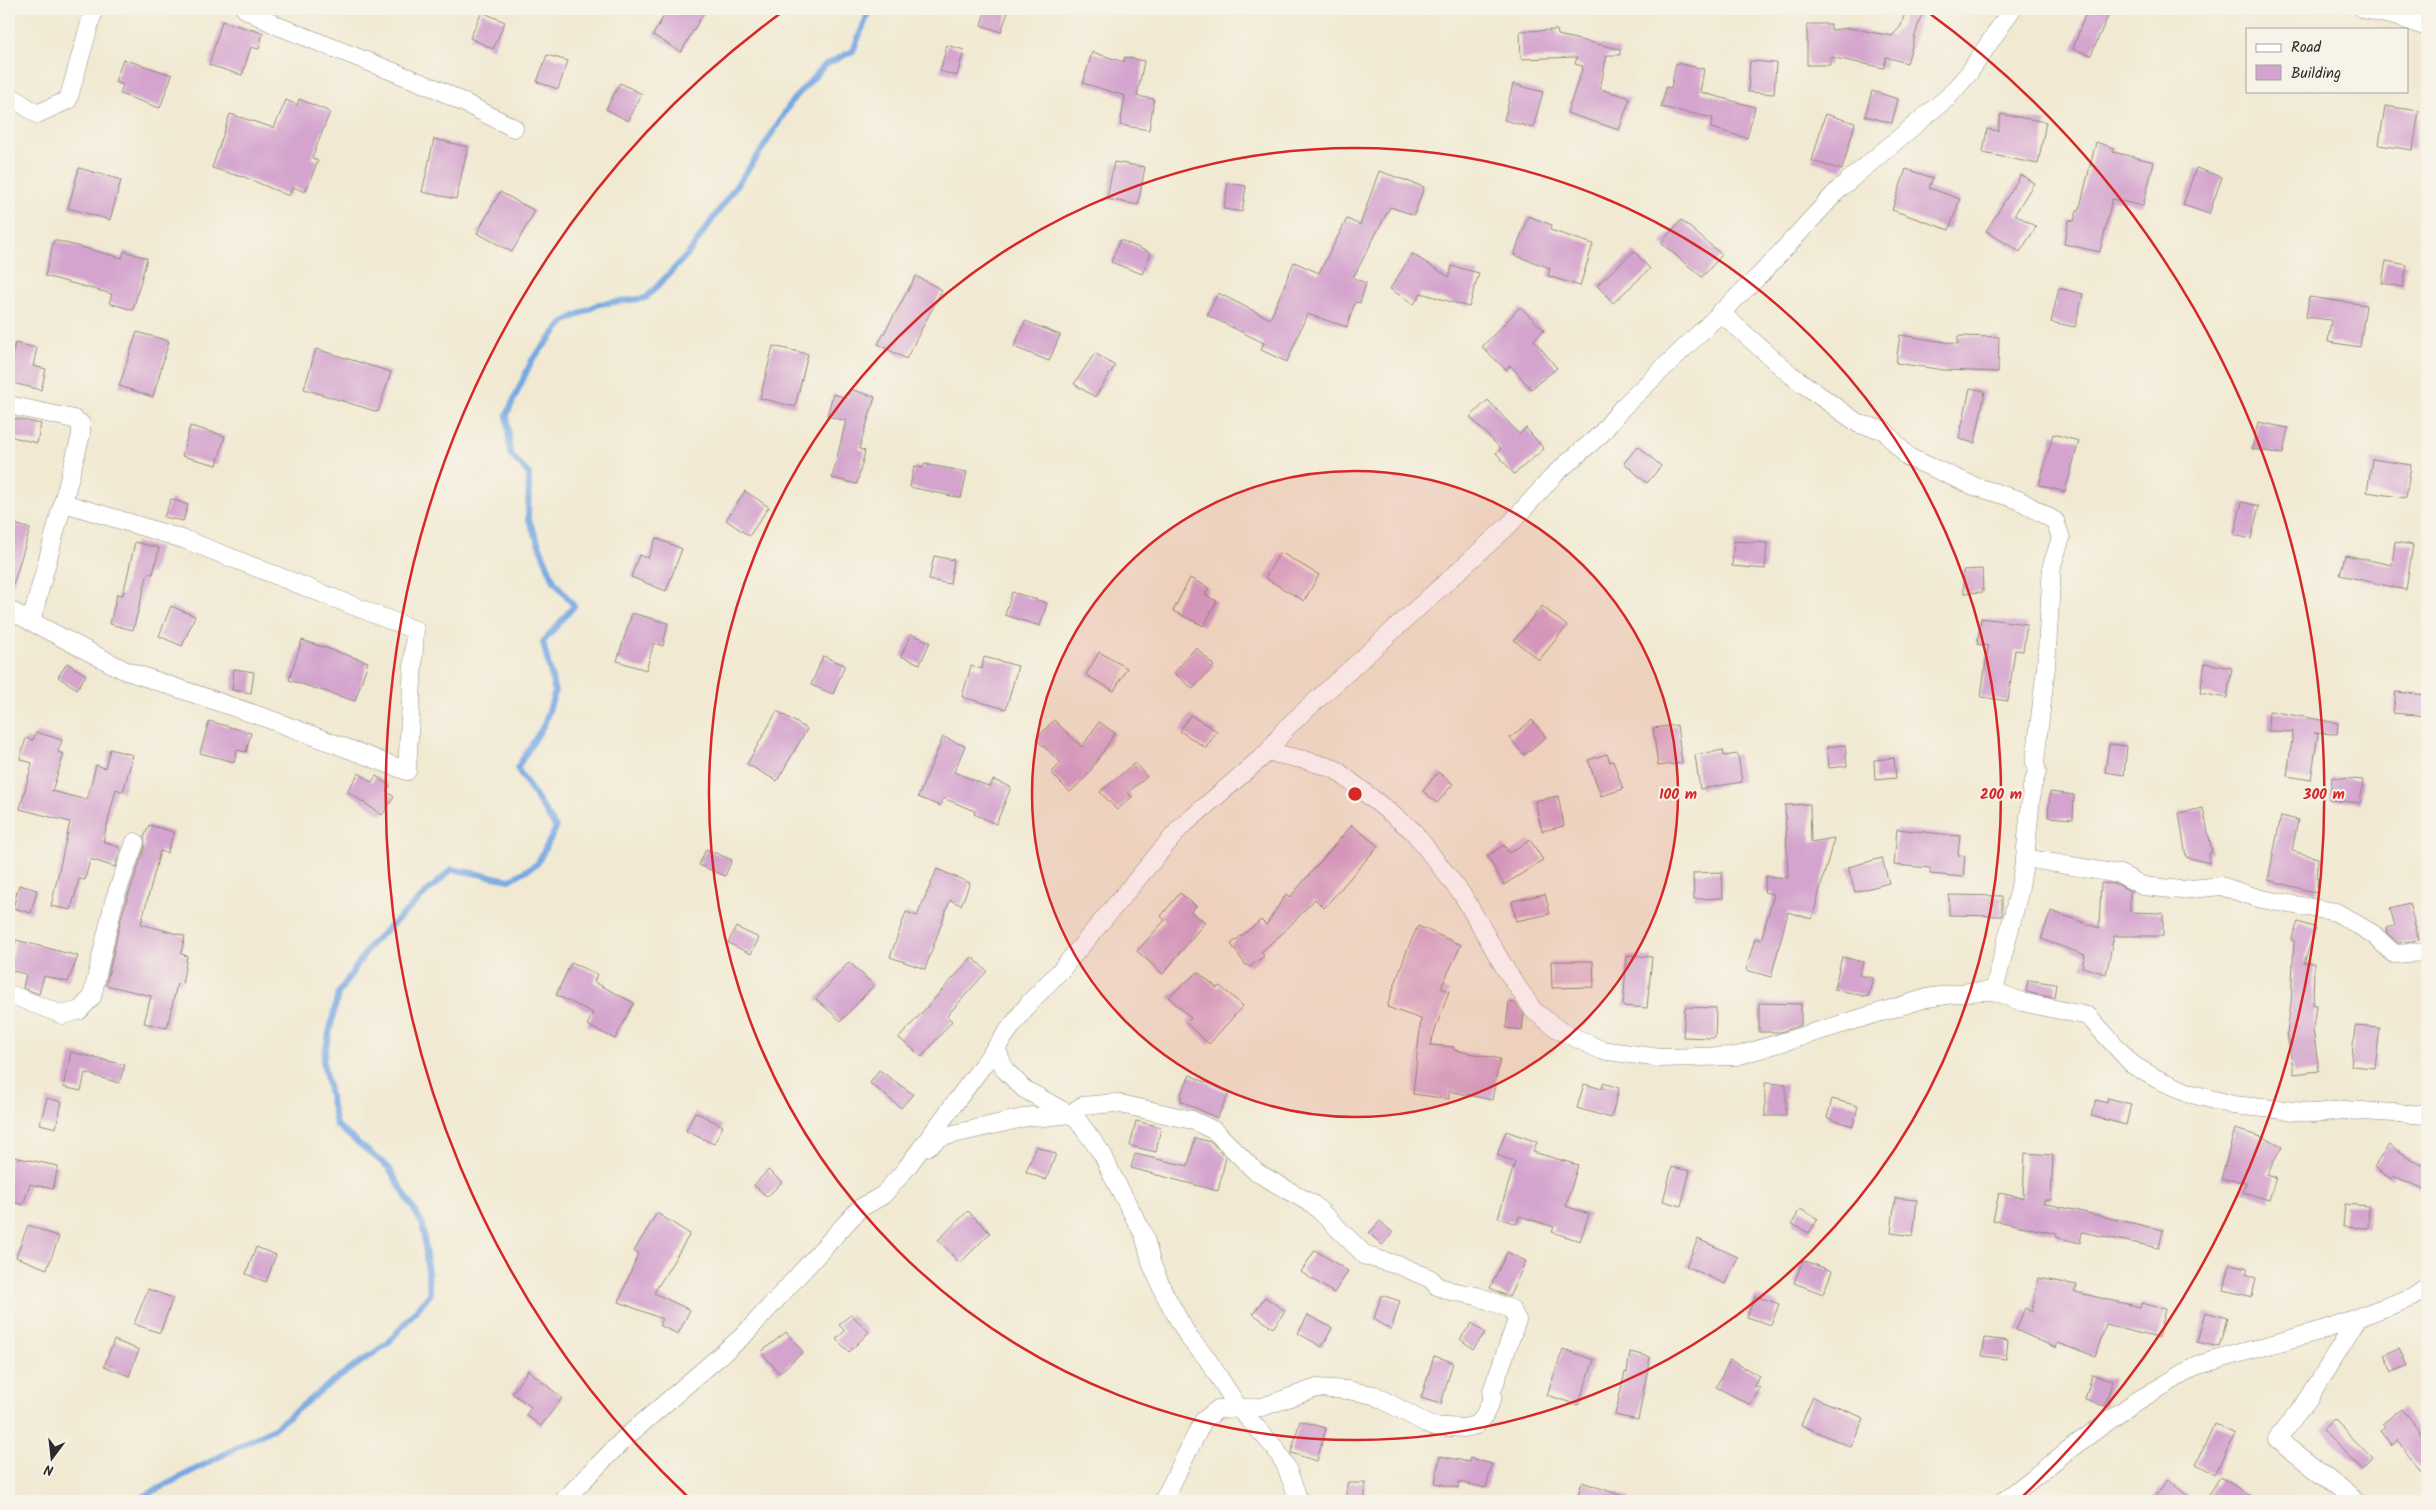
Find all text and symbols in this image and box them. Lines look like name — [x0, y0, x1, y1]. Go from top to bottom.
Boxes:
legend — [2246, 28, 2408, 92]
text: Road — [2291, 36, 2322, 60]
text: Building — [2291, 62, 2341, 86]
text: 100 m — [1659, 783, 1697, 807]
text: 200 m — [1980, 783, 2022, 807]
text: 300 m — [2302, 783, 2345, 807]
centre of rings — [1346, 785, 1364, 803]
north arrow — [28, 1432, 78, 1482]
text: N — [42, 1458, 56, 1481]

